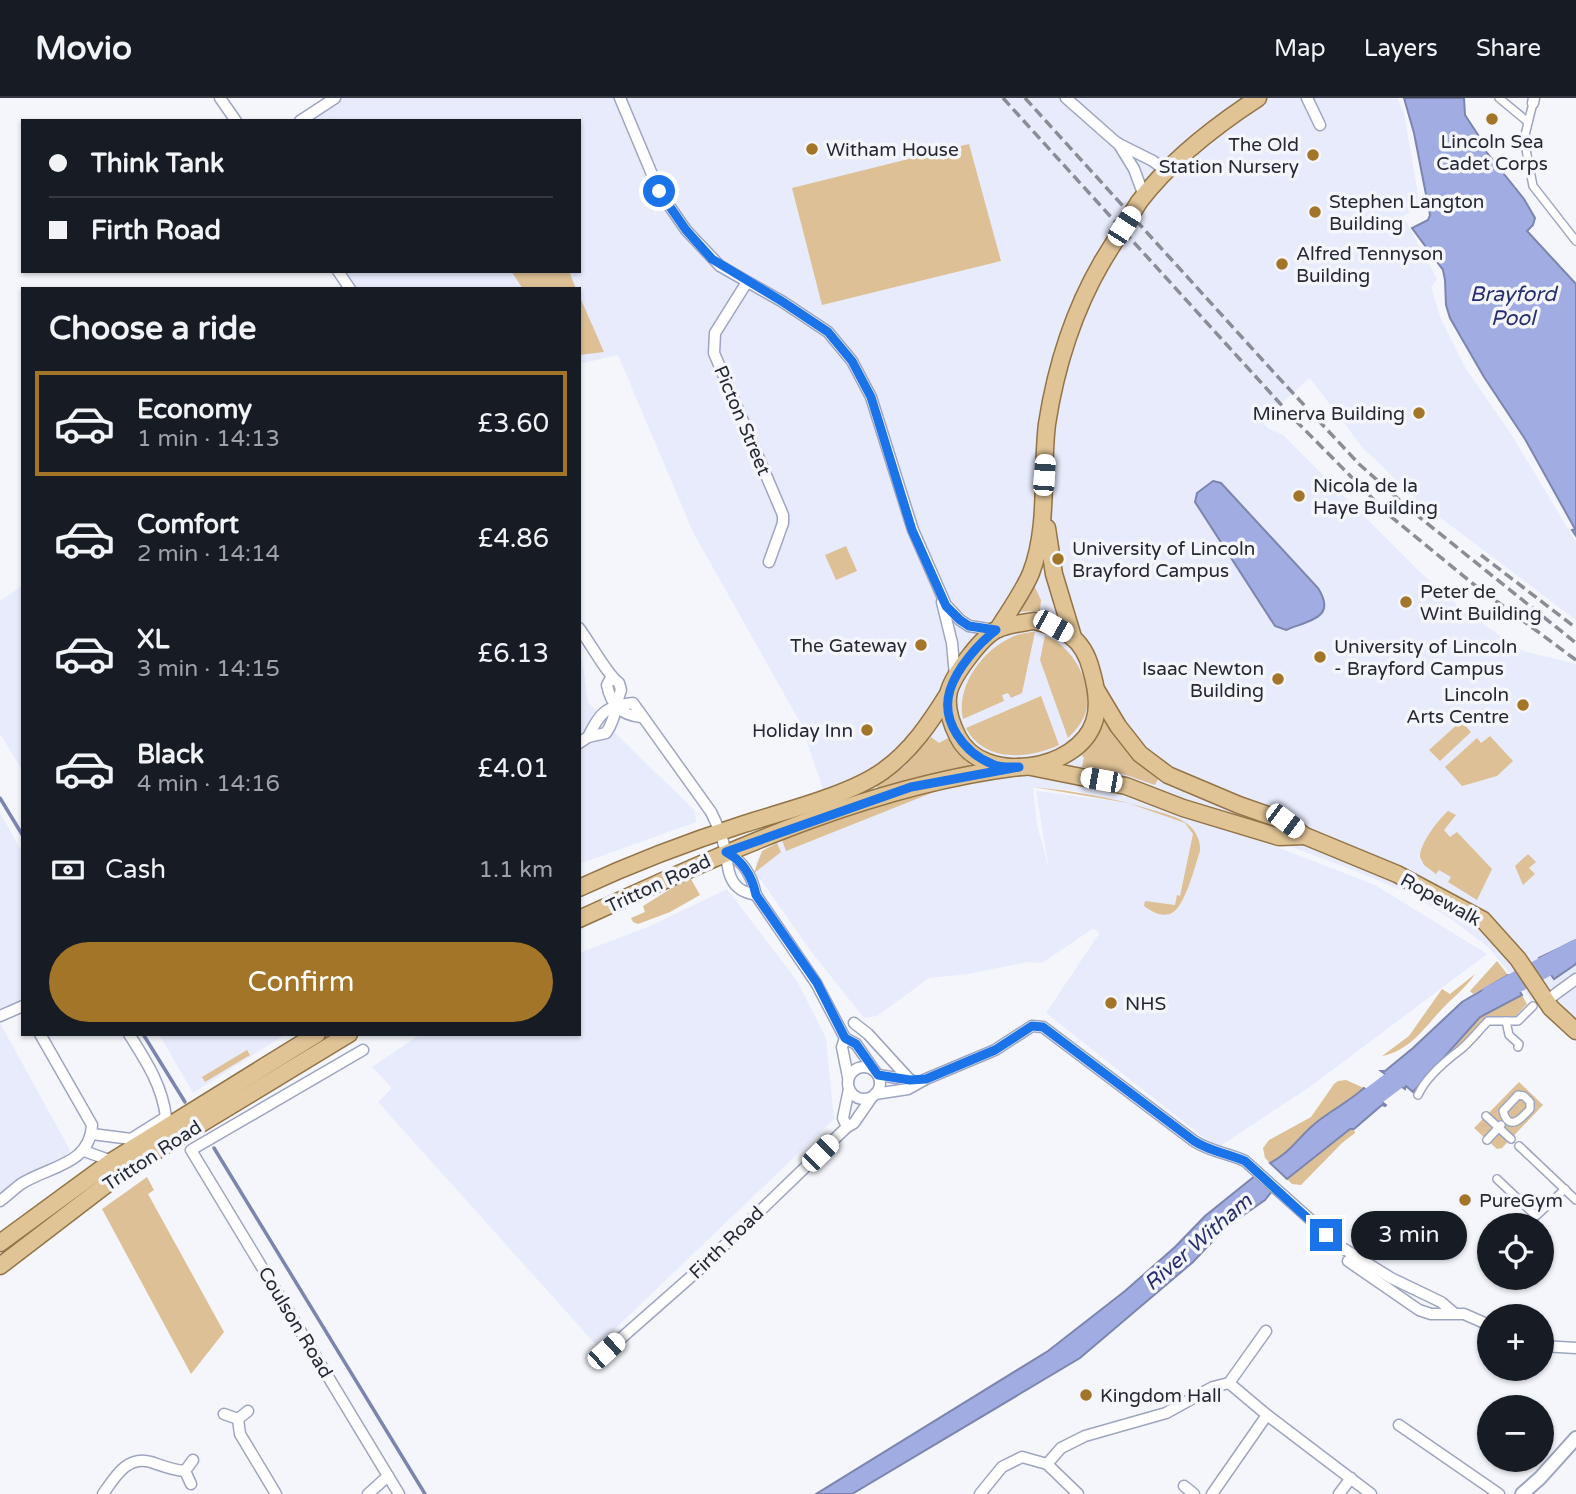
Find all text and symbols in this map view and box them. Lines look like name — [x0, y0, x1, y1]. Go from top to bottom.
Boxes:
text: Movio — [35, 29, 132, 68]
text: Map — [1274, 34, 1326, 63]
text: Layers — [1364, 34, 1438, 63]
text: Share — [1476, 34, 1541, 63]
marker: Lincoln Sea Cadet Corps — [1484, 111, 1500, 127]
place label: Lincoln Sea Cadet Corps — [1436, 131, 1548, 175]
place label: The Old Station Nursery — [1159, 134, 1299, 178]
place label: Witham House — [826, 139, 959, 161]
marker: Witham House — [804, 141, 820, 157]
marker: The Old Station Nursery — [1305, 147, 1321, 163]
text: Think Tank — [91, 148, 224, 179]
route start — [643, 175, 675, 207]
place label: Stephen Langton Building — [1329, 191, 1484, 235]
car — [1104, 203, 1145, 249]
marker: Stephen Langton Building — [1307, 204, 1323, 220]
text: Firth Road — [91, 215, 221, 246]
place label: Alfred Tennyson Building — [1296, 243, 1443, 287]
marker: Alfred Tennyson Building — [1274, 256, 1290, 272]
water label: Brayford Pool — [1470, 282, 1559, 331]
text: Choose a ride — [49, 310, 256, 348]
street label: Picton Street — [709, 362, 775, 479]
icon: car — [53, 392, 116, 455]
text: Economy — [137, 394, 252, 425]
place label: Minerva Building — [1253, 403, 1405, 425]
marker: Minerva Building — [1411, 405, 1427, 421]
text: £3.60 — [478, 408, 549, 439]
text: 1 min · 14:13 — [137, 425, 280, 453]
car — [1033, 453, 1056, 497]
place label: Nicola de la Haye Building — [1313, 475, 1438, 519]
marker: Nicola de la Haye Building — [1291, 488, 1307, 504]
icon: car — [53, 507, 116, 570]
text: Comfort — [137, 509, 239, 540]
text: £4.86 — [478, 523, 549, 554]
place label: University of Lincoln Brayford Campus — [1072, 538, 1255, 582]
text: 2 min · 14:14 — [137, 540, 280, 568]
marker: University of Lincoln Brayford Campus — [1050, 551, 1066, 567]
place label: Peter de Wint Building — [1420, 581, 1542, 625]
marker: Peter de Wint Building — [1398, 594, 1414, 610]
car — [1030, 607, 1077, 645]
icon: car — [53, 622, 116, 685]
text: XL — [137, 624, 169, 655]
place label: The Gateway — [790, 635, 907, 657]
place label: University of Lincoln - Brayford Campus — [1334, 636, 1517, 680]
marker: The Gateway — [913, 637, 929, 653]
text: £6.13 — [478, 638, 549, 669]
marker: University of Lincoln - Brayford Campus — [1312, 649, 1328, 665]
text: 3 min · 14:15 — [137, 655, 280, 683]
place label: Isaac Newton Building — [1142, 658, 1264, 702]
marker: Isaac Newton Building — [1270, 671, 1286, 687]
place label: Lincoln Arts Centre — [1406, 684, 1509, 728]
marker: Lincoln Arts Centre — [1515, 697, 1531, 713]
place label: Holiday Inn — [752, 720, 853, 742]
marker: Holiday Inn — [859, 722, 875, 738]
icon: car — [53, 737, 116, 800]
text: Black — [137, 739, 204, 770]
text: £4.01 — [478, 753, 549, 784]
car — [1079, 766, 1124, 794]
text: 4 min · 14:16 — [137, 770, 280, 798]
car — [1262, 800, 1309, 842]
street label: Tritton Road — [603, 850, 714, 918]
icon: cash — [49, 851, 87, 889]
text: Cash — [105, 854, 166, 885]
text: 1.1 km — [479, 856, 553, 884]
street label: Ropewalk — [1397, 869, 1485, 931]
button: Confirm — [49, 942, 553, 1022]
place label: NHS — [1125, 993, 1166, 1015]
marker: NHS — [1103, 995, 1119, 1011]
street label: Tritton Road — [99, 1116, 206, 1196]
car — [798, 1131, 843, 1175]
water label: River Witham — [1139, 1188, 1258, 1296]
place label: PureGym — [1479, 1190, 1563, 1212]
marker: PureGym — [1457, 1192, 1473, 1208]
street label: Firth Road — [685, 1202, 768, 1284]
callout: 3 min — [1350, 1210, 1466, 1260]
map controls — [1477, 1213, 1554, 1472]
button: locate — [1477, 1213, 1554, 1290]
route end — [1310, 1219, 1342, 1251]
text: 3 min — [1378, 1221, 1440, 1249]
street label: Coulson Road — [253, 1263, 337, 1382]
button: + — [1477, 1304, 1554, 1381]
car — [584, 1329, 629, 1373]
place label: Kingdom Hall — [1100, 1385, 1221, 1407]
marker: Kingdom Hall — [1078, 1387, 1094, 1403]
button: − — [1477, 1395, 1554, 1472]

